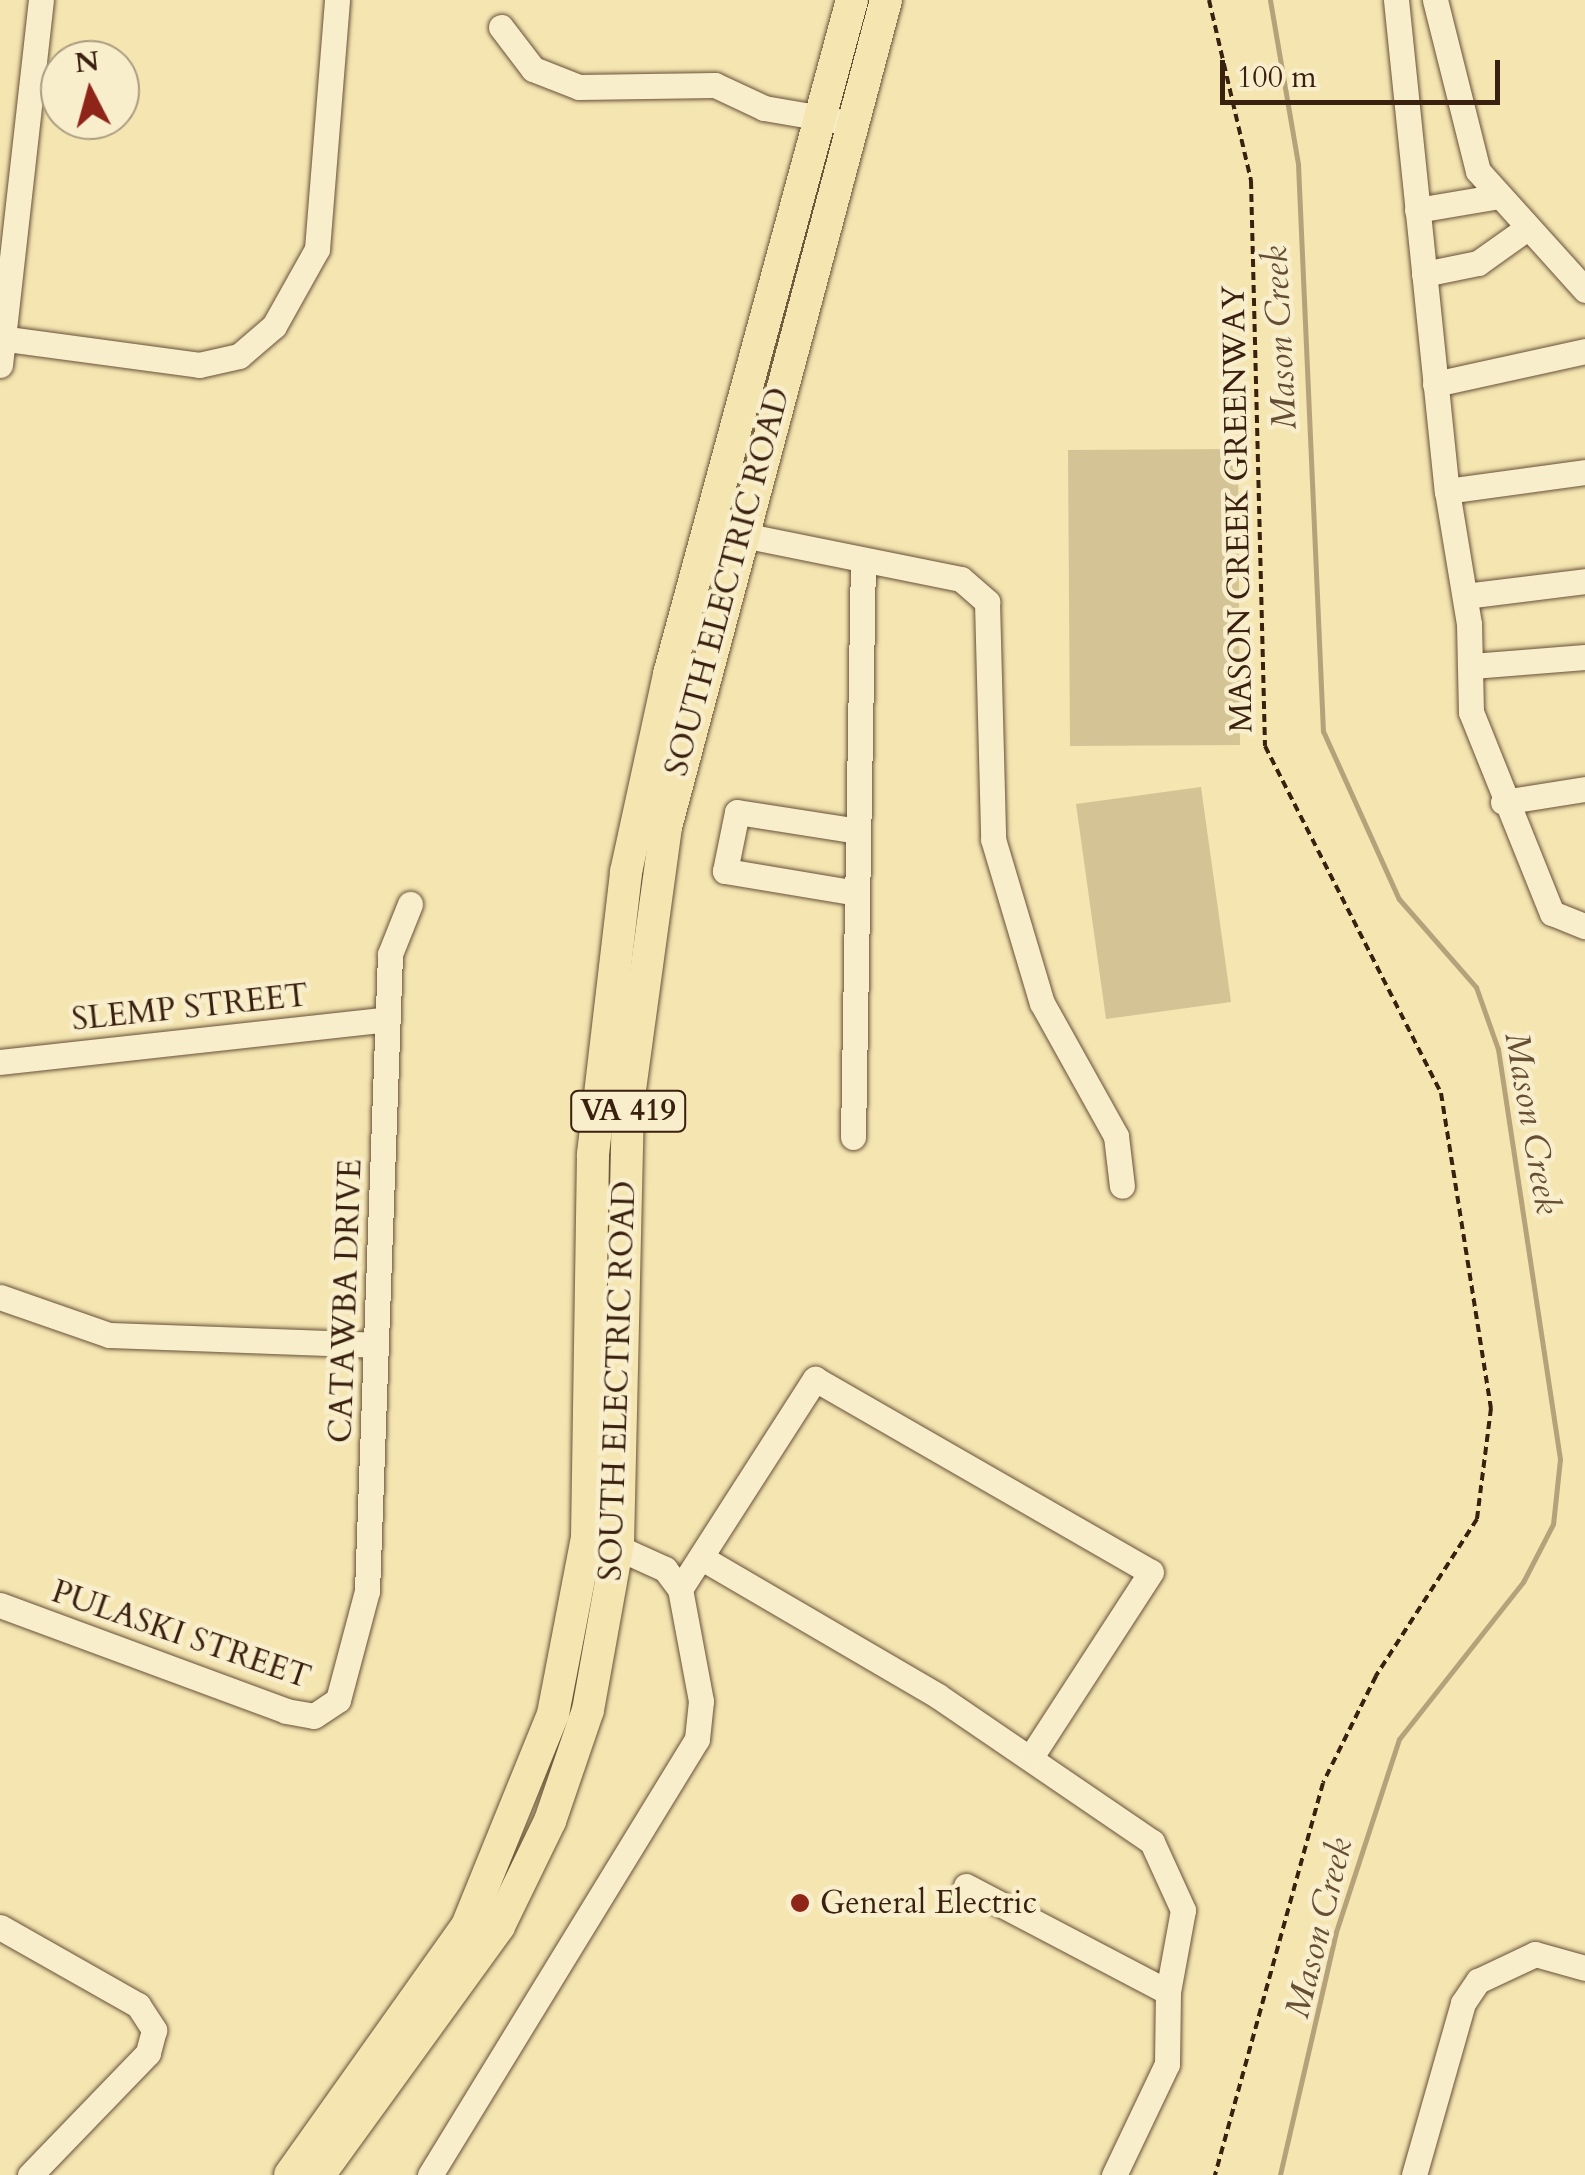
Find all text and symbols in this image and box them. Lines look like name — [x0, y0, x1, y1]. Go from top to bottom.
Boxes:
north arrow — [40, 40, 140, 140]
scale bar — [1225, 40, 1505, 102]
text: N — [73, 42, 101, 82]
text: 100 m — [1237, 57, 1317, 98]
water label: Mason Creek — [1254, 245, 1306, 431]
street label: MASON CREEK GREENWAY — [1215, 285, 1261, 733]
street label: SOUTH ELECTRIC ROAD — [658, 384, 798, 780]
street label: SLEMP STREET — [70, 976, 310, 1040]
water label: Mason Creek — [1495, 1029, 1569, 1217]
road number: VA 419 — [568, 1086, 688, 1136]
street label: CATAWBA DRIVE — [322, 1158, 370, 1444]
street label: SOUTH ELECTRIC ROAD — [592, 1180, 644, 1582]
street label: PULASKI STREET — [47, 1573, 315, 1697]
water label: Mason Creek — [1276, 1834, 1362, 2022]
place label: General Electric — [820, 1884, 1037, 1922]
marker: General Electric — [789, 1892, 811, 1914]

